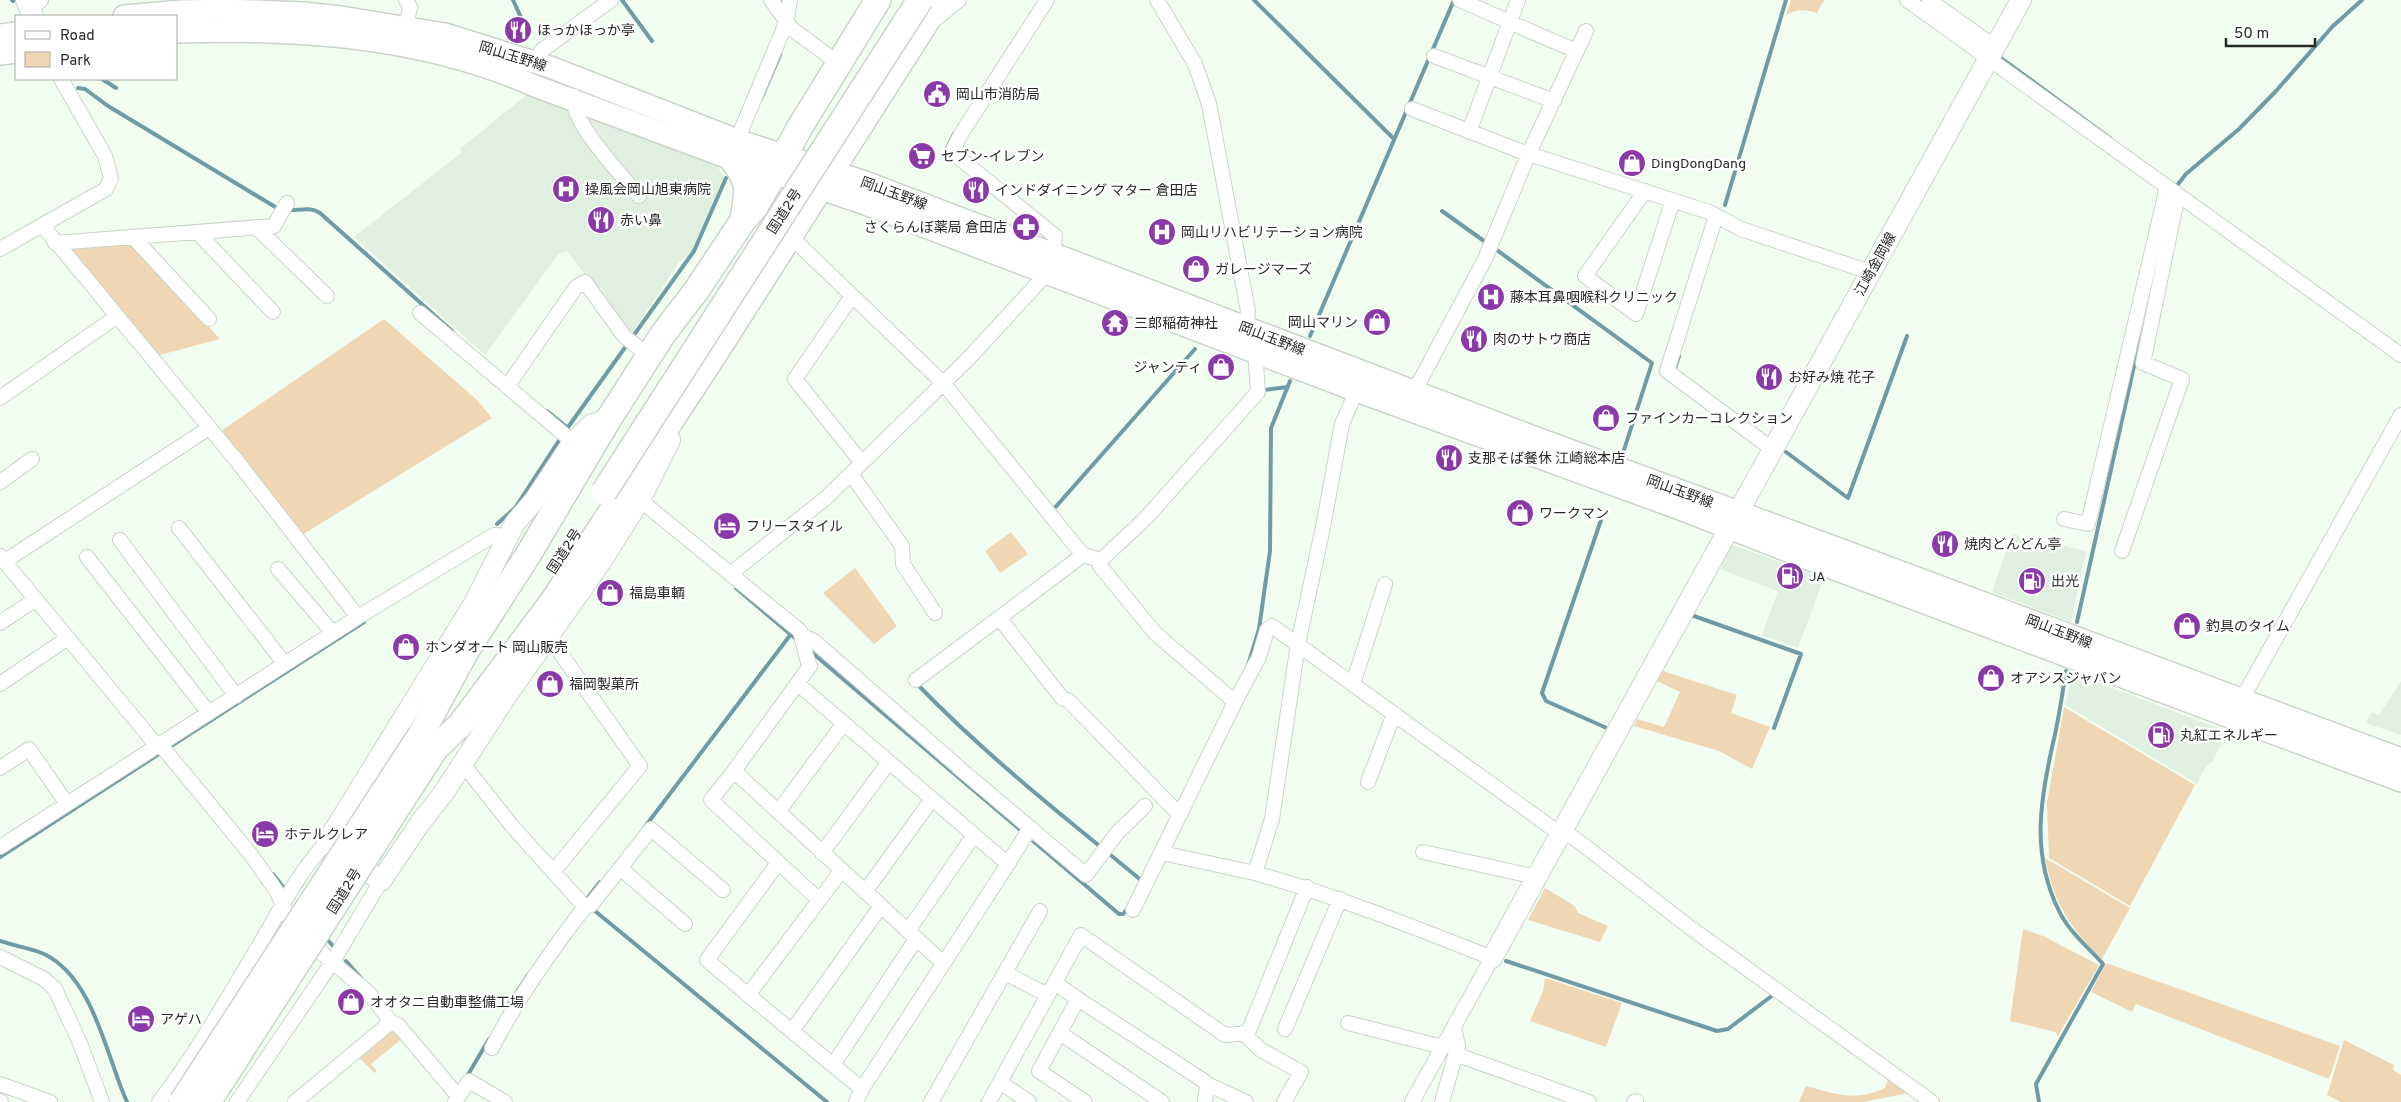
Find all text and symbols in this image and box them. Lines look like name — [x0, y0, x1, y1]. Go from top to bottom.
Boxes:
legend — [15, 15, 178, 80]
restaurant icon: ほっかほっか亭 — [503, 15, 533, 45]
scale bar — [2226, 15, 2315, 47]
place label: ほっかほっか亭 — [537, 23, 635, 40]
text: 50 m — [2234, 25, 2269, 44]
text: Road — [60, 27, 95, 46]
street label: 岡山玉野線 — [477, 39, 549, 76]
text: Park — [60, 52, 91, 71]
public building icon: 岡山市消防局 — [922, 79, 952, 109]
place label: 岡山市消防局 — [956, 87, 1040, 104]
supermarket icon: セブン-イレブン — [907, 141, 937, 171]
place label: セブン-イレブン — [941, 148, 1045, 166]
shop icon: DingDongDang — [1617, 148, 1647, 178]
place label: DingDongDang — [1651, 156, 1746, 173]
hospital icon: 操風会岡山旭東病院 — [551, 174, 581, 204]
street label: 岡山玉野線 — [858, 174, 929, 214]
restaurant icon: インドダイニング マター 倉田店 — [961, 175, 991, 205]
place label: 操風会岡山旭東病院 — [585, 182, 711, 199]
place label: インドダイニング マター 倉田店 — [995, 183, 1198, 200]
street label: 国道2号 — [764, 186, 806, 238]
restaurant icon: 赤い鼻 — [586, 205, 616, 235]
pharmacy icon: さくらんぼ薬局 倉田店 — [1011, 212, 1041, 242]
place label: 赤い鼻 — [620, 213, 662, 230]
hospital icon: 岡山リハビリテーション病院 — [1147, 217, 1177, 247]
place label: さくらんぼ薬局 倉田店 — [864, 220, 1007, 237]
place label: 岡山リハビリテーション病院 — [1181, 225, 1363, 242]
street label: 江崎金岡線 — [1852, 230, 1901, 299]
shop icon: ガレージマーズ — [1181, 254, 1211, 284]
place label: ガレージマーズ — [1215, 261, 1312, 279]
hospital icon: 藤本耳鼻咽喉科クリニック — [1476, 282, 1506, 312]
place label: 藤本耳鼻咽喉科クリニック — [1510, 290, 1678, 307]
shop icon: 岡山マリン — [1362, 307, 1392, 337]
temple icon: 三郎稲荷神社 — [1100, 308, 1130, 338]
place label: 岡山マリン — [1288, 315, 1358, 332]
place label: 三郎稲荷神社 — [1134, 316, 1218, 333]
street label: 岡山玉野線 — [1236, 319, 1307, 360]
restaurant icon: 肉のサトウ商店 — [1459, 324, 1489, 354]
place label: 肉のサトウ商店 — [1493, 332, 1591, 349]
shop icon: ジャンティ — [1206, 352, 1236, 382]
place label: ジャンティ — [1134, 360, 1202, 377]
restaurant icon: お好み焼 花子 — [1754, 362, 1784, 392]
place label: お好み焼 花子 — [1788, 370, 1875, 387]
shop icon: ファインカーコレクション — [1591, 403, 1621, 433]
place label: ファインカーコレクション — [1625, 411, 1793, 428]
restaurant icon: 支那そば餐休 江崎総本店 — [1434, 443, 1464, 473]
place label: 支那そば餐休 江崎総本店 — [1468, 450, 1625, 468]
street label: 岡山玉野線 — [1644, 472, 1715, 512]
shop icon: ワークマン — [1505, 498, 1535, 528]
place label: ワークマン — [1539, 506, 1609, 523]
hotel icon: フリースタイル — [712, 511, 742, 541]
place label: フリースタイル — [746, 519, 843, 536]
street label: 国道2号 — [544, 526, 586, 578]
restaurant icon: 焼肉どんどん亭 — [1930, 529, 1960, 559]
place label: 焼肉どんどん亭 — [1964, 537, 2062, 554]
fuel station icon: JA — [1775, 561, 1805, 591]
fuel station icon: 出光 — [2017, 566, 2047, 596]
place label: JA — [1809, 569, 1826, 586]
place label: 出光 — [2051, 574, 2079, 591]
shop icon: 福島車輌 — [595, 578, 625, 608]
place label: 福島車輌 — [629, 586, 685, 603]
shop icon: 釣具のタイム — [2172, 611, 2202, 641]
street label: 岡山玉野線 — [2023, 612, 2094, 653]
place label: 釣具のタイム — [2206, 618, 2290, 636]
shop icon: ホンダオート 岡山販売 — [391, 632, 421, 662]
place label: ホンダオート 岡山販売 — [425, 640, 568, 657]
shop icon: オアシスジャパン — [1976, 663, 2006, 693]
shop icon: 福岡製菓所 — [535, 669, 565, 699]
place label: オアシスジャパン — [2010, 671, 2121, 688]
place label: 福岡製菓所 — [569, 677, 639, 694]
fuel station icon: 丸紅エネルギー — [2146, 720, 2176, 750]
place label: 丸紅エネルギー — [2180, 728, 2278, 745]
hotel icon: ホテルクレア — [250, 819, 280, 849]
place label: ホテルクレア — [284, 827, 368, 844]
street label: 国道2号 — [325, 866, 366, 918]
shop icon: オオタニ自動車整備工場 — [336, 987, 366, 1017]
place label: オオタニ自動車整備工場 — [370, 995, 524, 1012]
hotel icon: アゲハ — [126, 1004, 156, 1034]
place label: アゲハ — [160, 1012, 202, 1029]

